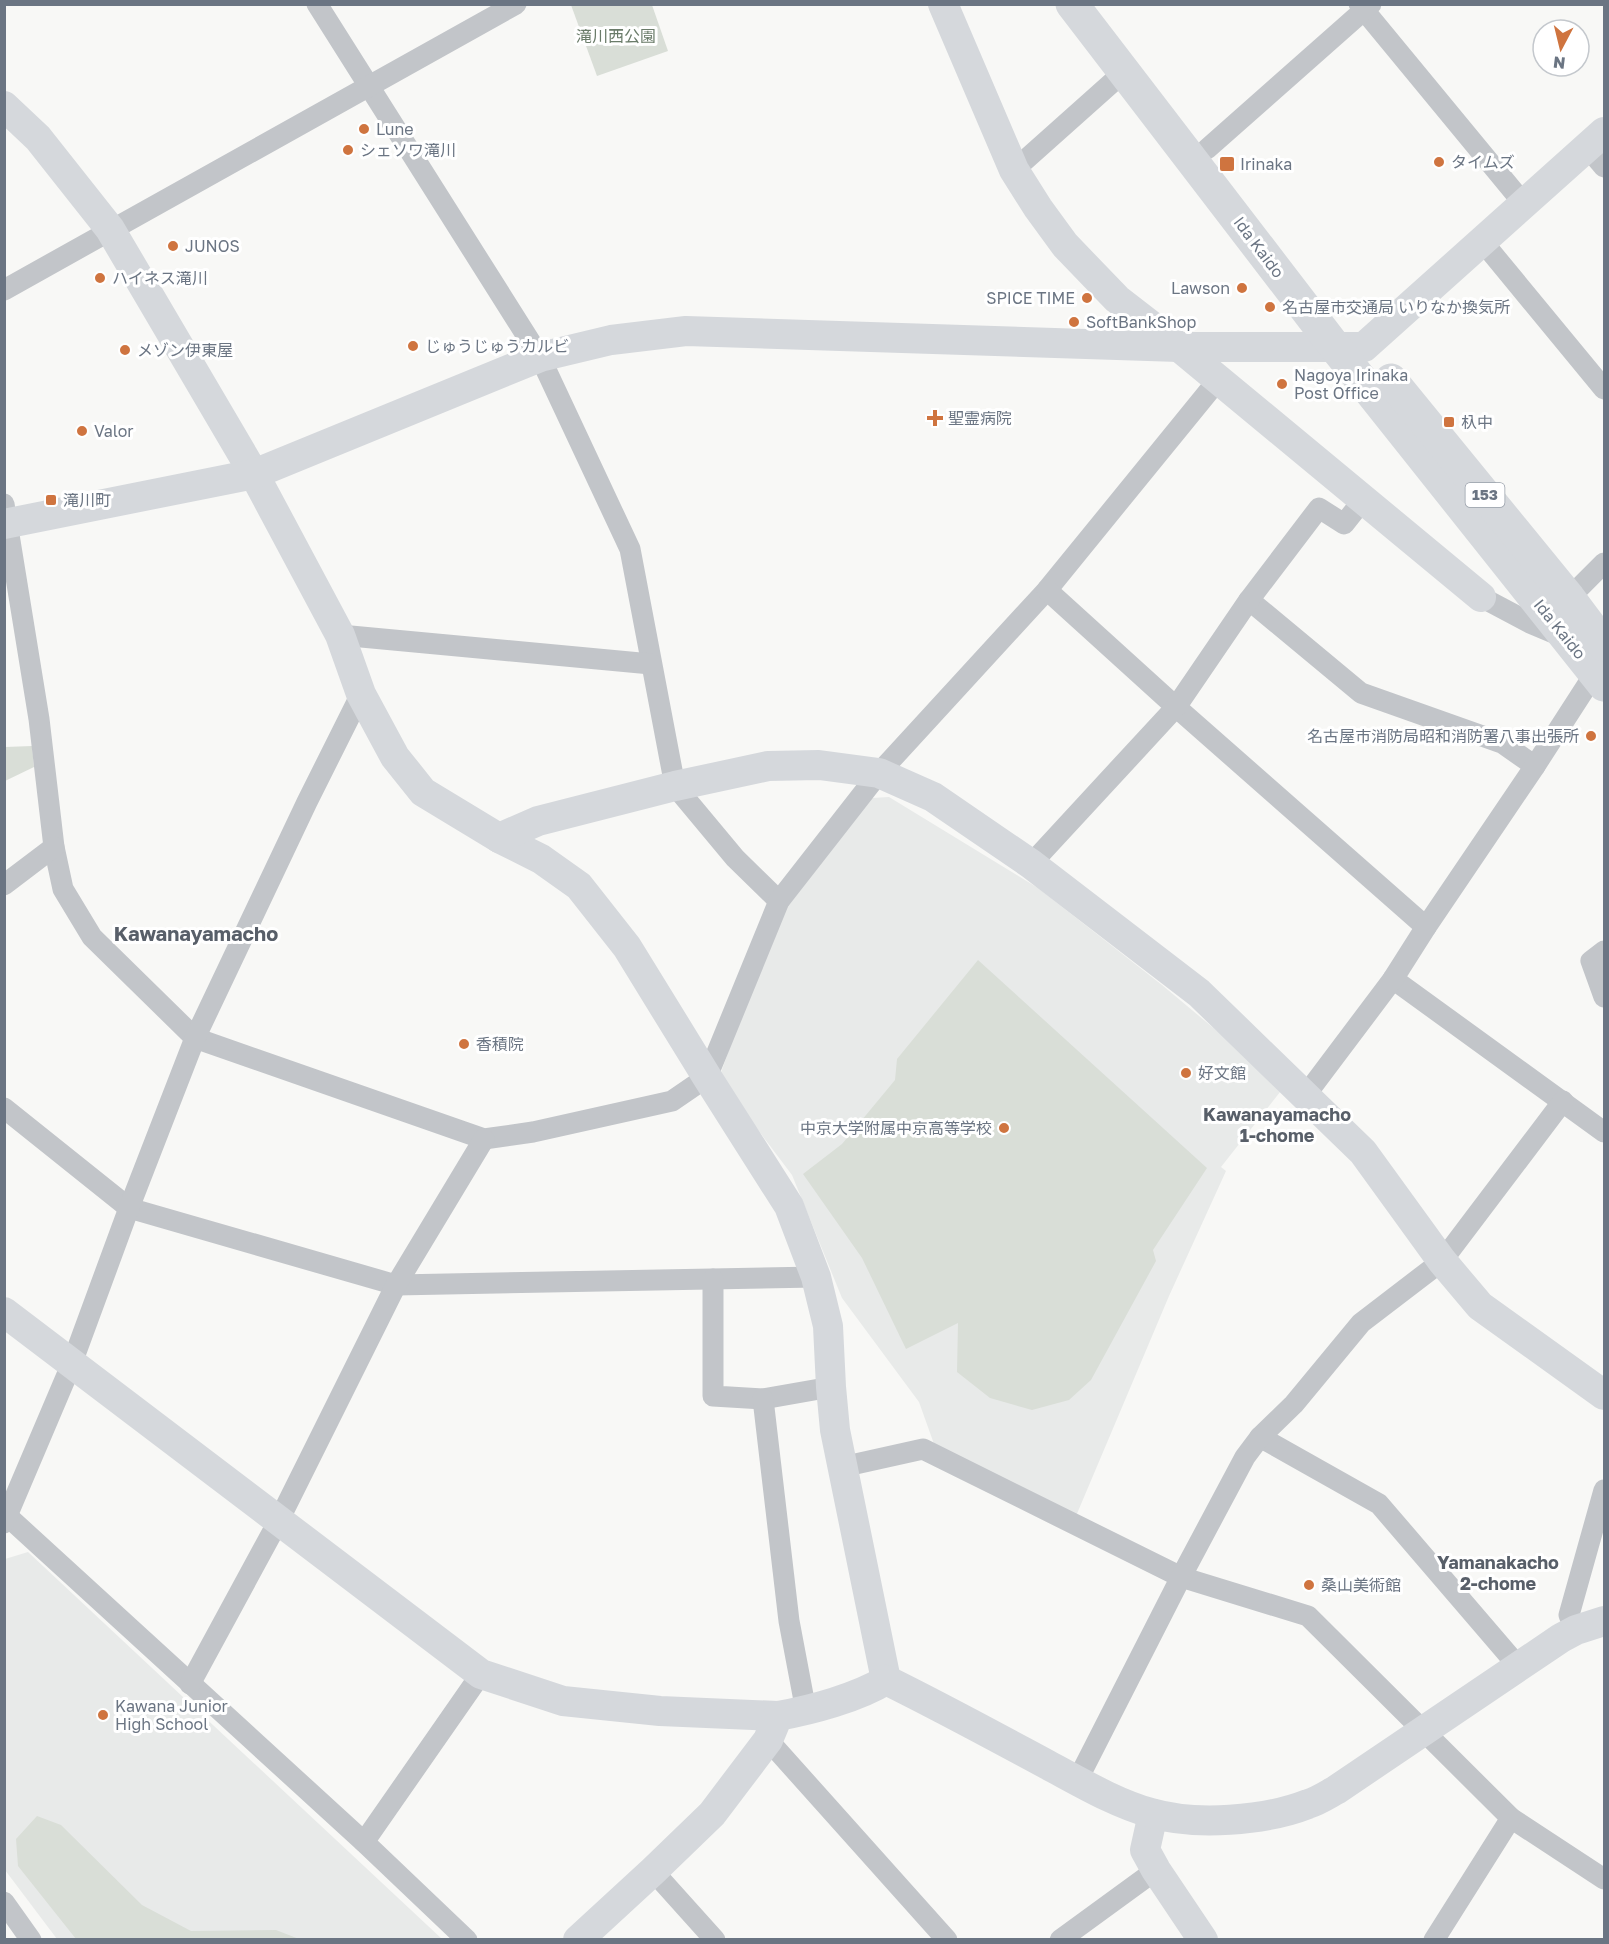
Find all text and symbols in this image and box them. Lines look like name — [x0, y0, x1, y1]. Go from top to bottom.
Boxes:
north arrow — [1531, 18, 1591, 78]
park label: 滝川西公園 — [576, 26, 656, 46]
text: N — [1552, 52, 1566, 74]
place label: Lune — [376, 119, 414, 139]
marker: Lune — [357, 122, 371, 136]
place label: シェソワ滝川 — [360, 140, 456, 160]
marker: シェソワ滝川 — [341, 143, 355, 157]
place label: タイムズ — [1451, 152, 1515, 172]
place label: Irinaka — [1240, 154, 1292, 174]
marker: Irinaka — [1218, 155, 1236, 173]
marker: タイムズ — [1432, 155, 1446, 169]
street label: Ida Kaido — [1229, 212, 1289, 282]
place label: JUNOS — [185, 236, 240, 256]
marker: JUNOS — [166, 239, 180, 253]
place label: ハイネス滝川 — [112, 268, 208, 288]
marker: ハイネス滝川 — [93, 271, 107, 285]
place label: Lawson — [1171, 278, 1230, 298]
marker: Lawson — [1235, 281, 1249, 295]
place label: SPICE TIME — [986, 288, 1075, 308]
marker: SPICE TIME — [1080, 291, 1094, 305]
place label: 名古屋市交通局 いりなか換気所 — [1282, 297, 1510, 317]
marker: 名古屋市交通局 いりなか換気所 — [1263, 300, 1277, 314]
place label: SoftBankShop — [1086, 312, 1196, 332]
marker: SoftBankShop — [1067, 315, 1081, 329]
place label: じゅうじゅうカルビ — [425, 336, 569, 356]
marker: じゅうじゅうカルビ — [406, 339, 420, 353]
place label: メゾン伊東屋 — [137, 340, 233, 360]
marker: メゾン伊東屋 — [118, 343, 132, 357]
place label: Nagoya Irinaka Post Office — [1294, 365, 1408, 403]
marker: Nagoya Irinaka Post Office — [1275, 377, 1289, 391]
place label: 聖霊病院 — [948, 408, 1012, 428]
marker: 聖霊病院 — [926, 409, 944, 427]
place label: 杁中 — [1461, 412, 1493, 432]
marker: 杁中 — [1442, 415, 1456, 429]
place label: Valor — [94, 421, 134, 441]
marker: Valor — [75, 424, 89, 438]
road number: 153 — [1466, 483, 1504, 507]
place label: 滝川町 — [63, 490, 111, 510]
marker: 滝川町 — [44, 493, 58, 507]
street label: Ida Kaido — [1530, 595, 1590, 663]
place label: 名古屋市消防局昭和消防署八事出張所 — [1307, 726, 1579, 746]
marker: 名古屋市消防局昭和消防署八事出張所 — [1584, 729, 1598, 743]
district label: Kawanayamacho — [114, 921, 278, 945]
place label: 香積院 — [476, 1034, 524, 1054]
marker: 香積院 — [457, 1037, 471, 1051]
place label: 好文館 — [1198, 1063, 1246, 1083]
marker: 好文館 — [1179, 1066, 1193, 1080]
district label: Kawanayamacho 1-chome — [1203, 1103, 1351, 1146]
place label: 中京大学附属中京高等学校 — [800, 1118, 992, 1138]
marker: 中京大学附属中京高等学校 — [997, 1121, 1011, 1135]
district label: Yamanakacho 2-chome — [1437, 1551, 1559, 1594]
place label: 桑山美術館 — [1321, 1575, 1401, 1595]
marker: 桑山美術館 — [1302, 1578, 1316, 1592]
place label: Kawana Junior High School — [115, 1696, 228, 1734]
marker: Kawana Junior High School — [96, 1708, 110, 1722]

